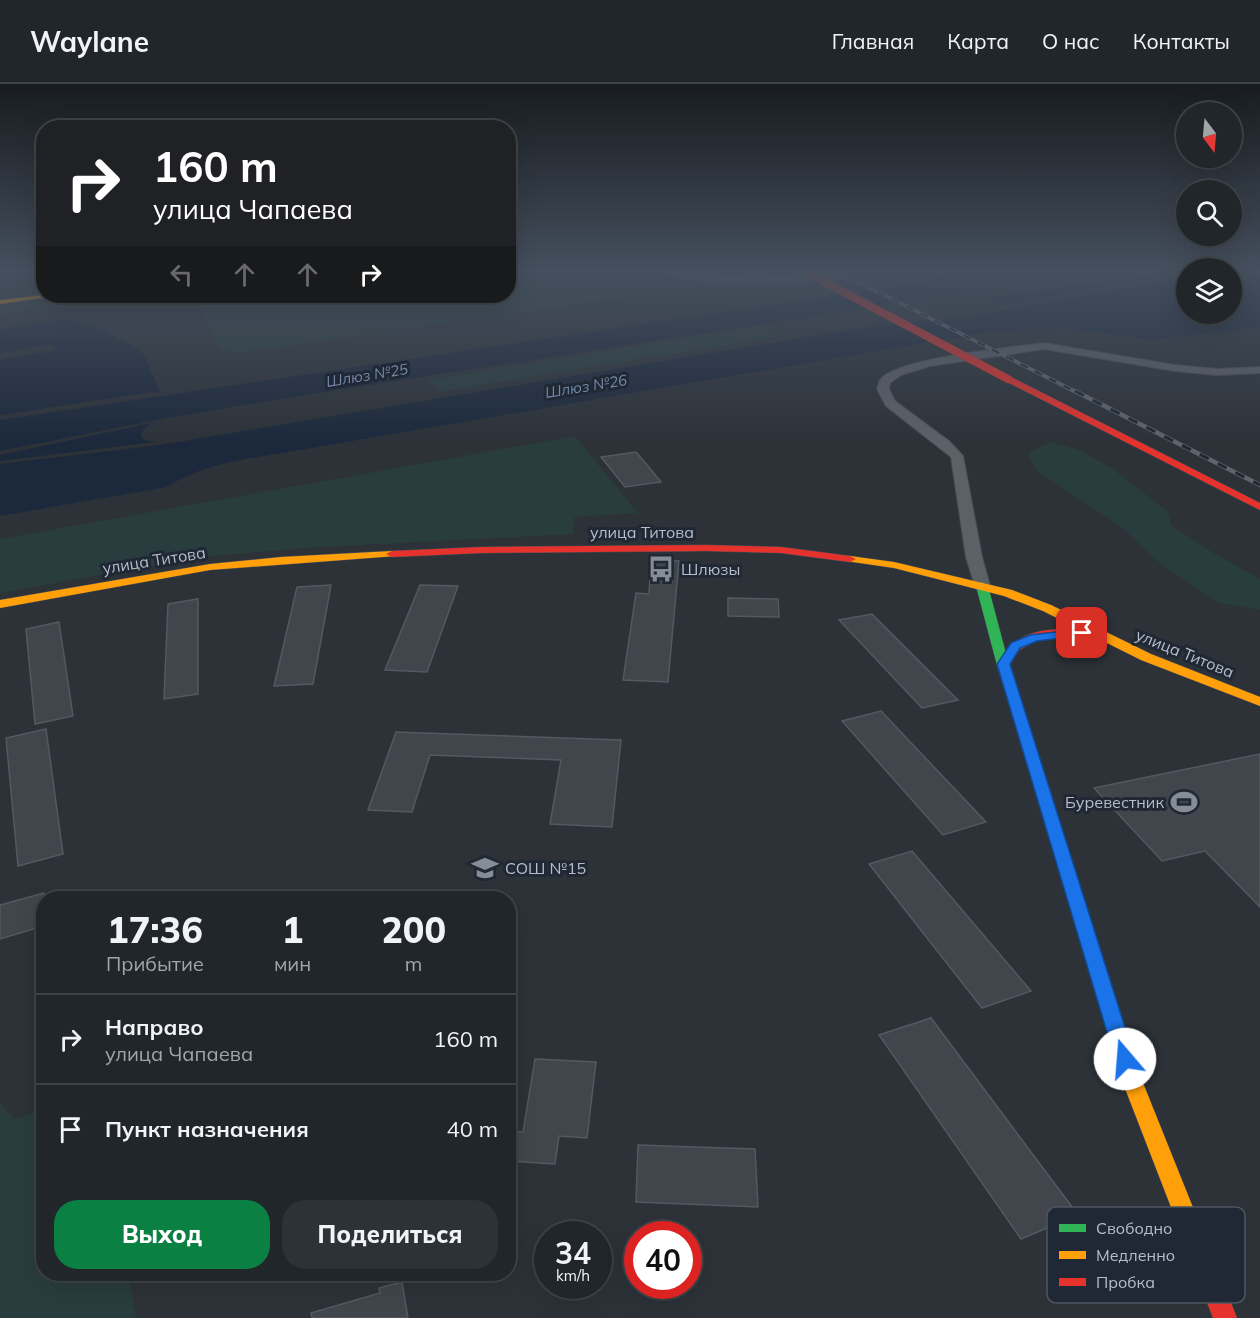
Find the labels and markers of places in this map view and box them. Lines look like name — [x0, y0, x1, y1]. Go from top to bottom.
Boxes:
bus stop icon: Шлюзы — [646, 554, 676, 584]
place label: Шлюзы — [681, 559, 740, 579]
pin — [1056, 607, 1107, 658]
sports icon: Буревестник — [1169, 787, 1199, 817]
place label: Буревестник — [1065, 792, 1164, 812]
school or university icon: СОШ №15 — [470, 853, 500, 883]
place label: СОШ №15 — [505, 858, 586, 878]

